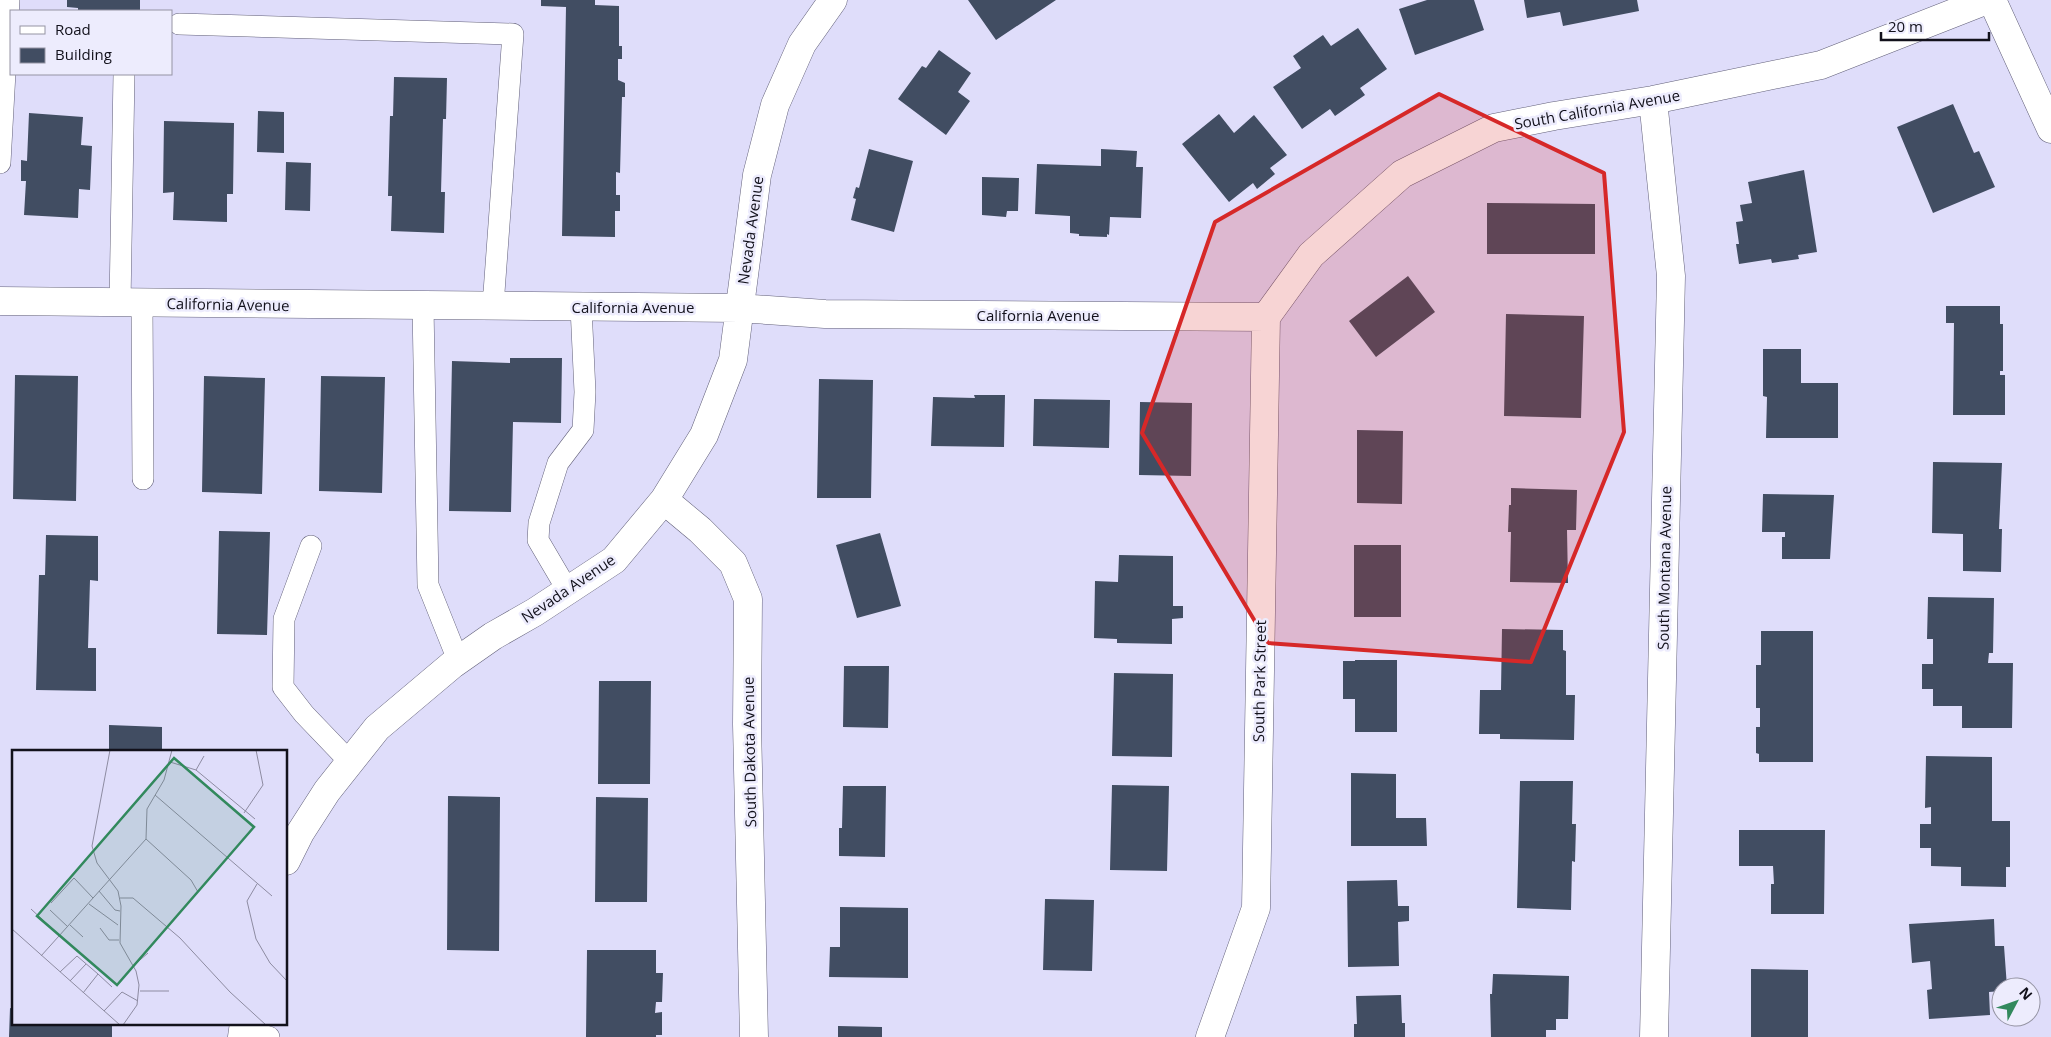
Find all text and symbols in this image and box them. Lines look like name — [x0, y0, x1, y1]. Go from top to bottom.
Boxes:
legend — [10, 10, 172, 75]
scale bar — [1881, 10, 1988, 42]
text: 20 m — [1888, 16, 1923, 36]
text: Road — [55, 19, 91, 39]
text: Building — [55, 44, 112, 64]
street label: South California Avenue — [1513, 85, 1681, 133]
street label: Nevada Avenue — [732, 175, 768, 285]
street label: California Avenue — [166, 293, 290, 315]
street label: California Avenue — [572, 297, 695, 317]
street label: California Avenue — [977, 305, 1100, 325]
street label: South Montana Avenue — [1653, 486, 1675, 650]
street label: Nevada Avenue — [517, 549, 619, 627]
street label: South Park Street — [1248, 620, 1270, 742]
street label: South Dakota Avenue — [738, 676, 760, 828]
inset map — [12, 750, 288, 1024]
north arrow — [1991, 977, 2041, 1027]
text: N — [2015, 983, 2037, 1004]

